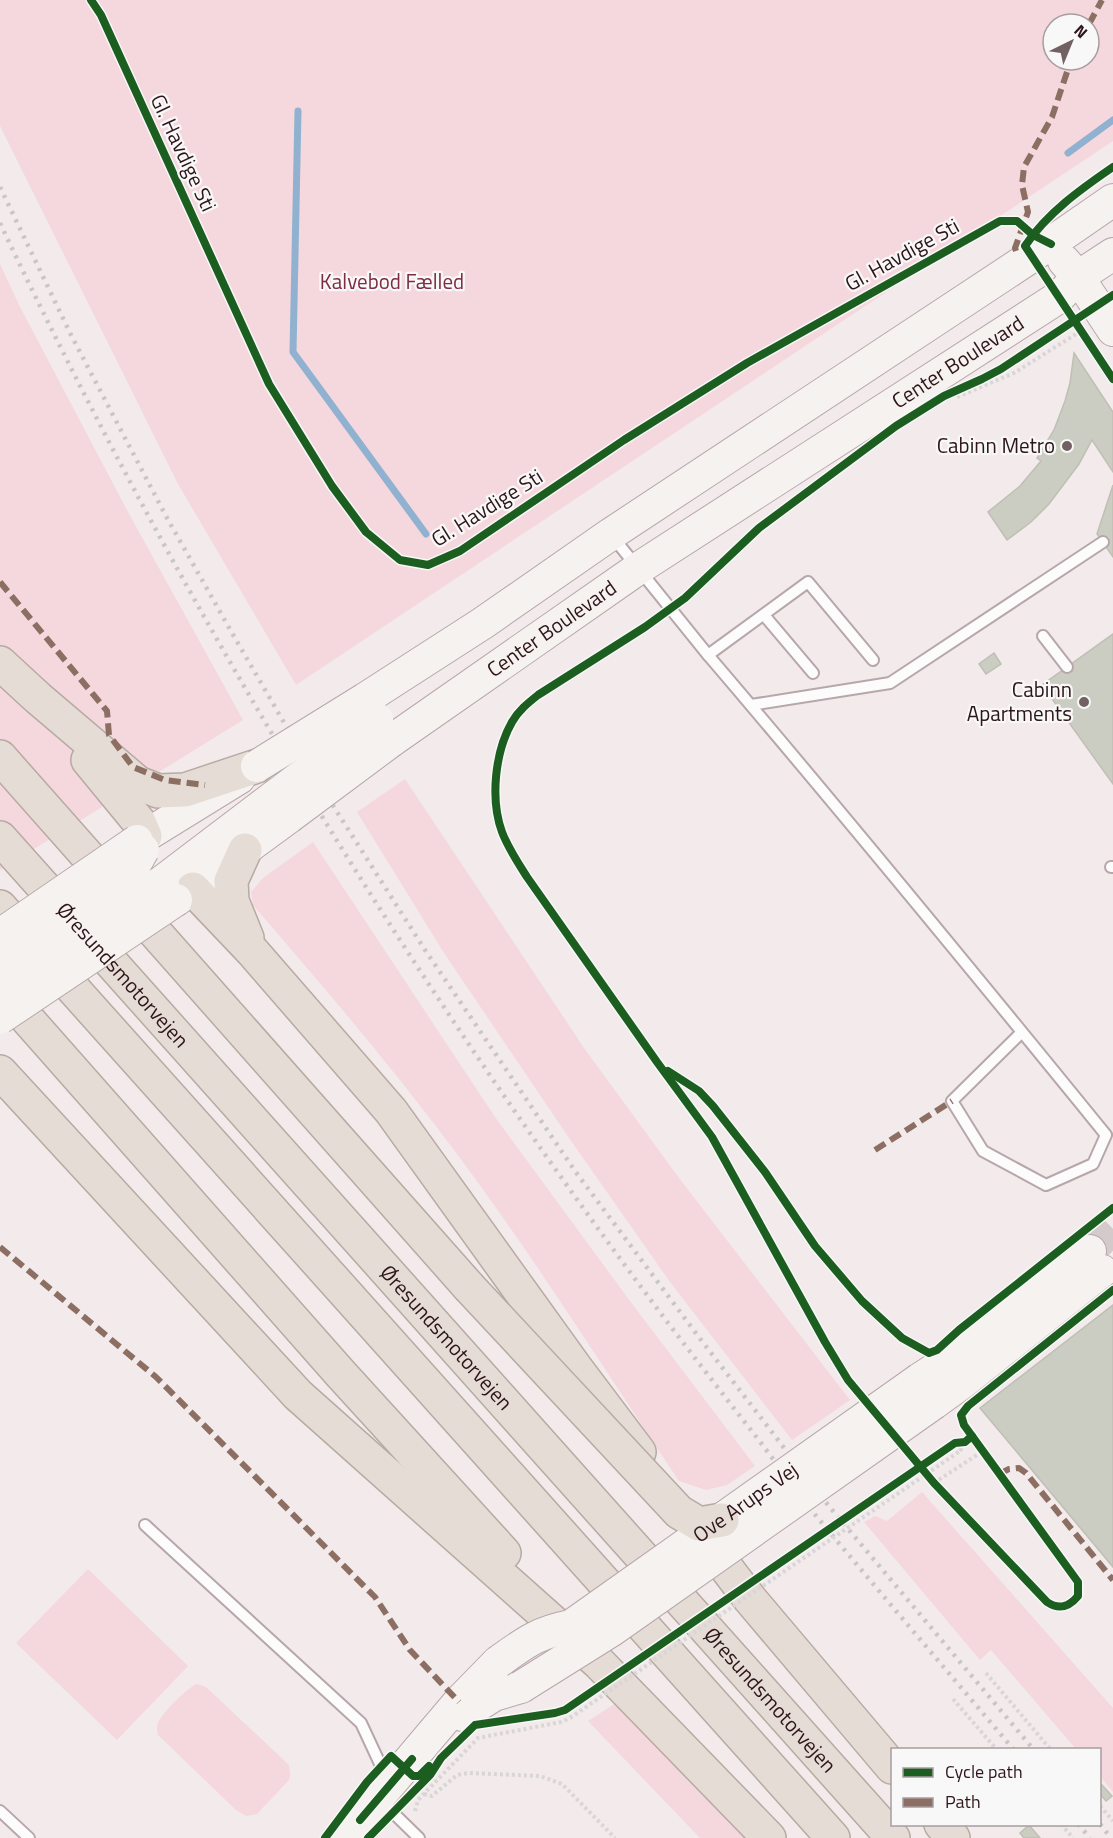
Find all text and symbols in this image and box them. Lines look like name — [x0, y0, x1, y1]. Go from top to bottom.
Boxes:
north arrow — [1041, 12, 1101, 72]
text: N — [1069, 18, 1093, 44]
street label: Gl. Havdige Sti — [143, 89, 225, 217]
street label: Gl. Havdige Sti — [839, 210, 965, 299]
park label: Kalvebod Fælled — [320, 265, 464, 297]
street label: Center Boulevard — [885, 307, 1030, 416]
place label: Cabinn Metro — [937, 429, 1055, 461]
marker: Cabinn Metro — [1060, 439, 1074, 453]
street label: Gl. Havdige Sti — [424, 460, 549, 554]
street label: Center Boulevard — [480, 571, 623, 685]
place label: Cabinn Apartments — [967, 673, 1072, 729]
marker: Cabinn Apartments — [1077, 695, 1091, 709]
street label: Øresundsmotorvejen — [49, 895, 197, 1055]
street label: Øresundsmotorvejen — [373, 1257, 521, 1417]
street label: Ove Arups Vej — [686, 1453, 804, 1550]
street label: Øresundsmotorvejen — [697, 1620, 845, 1780]
legend — [891, 1748, 1101, 1826]
text: Cycle path — [945, 1758, 1023, 1785]
text: Path — [945, 1788, 981, 1815]

